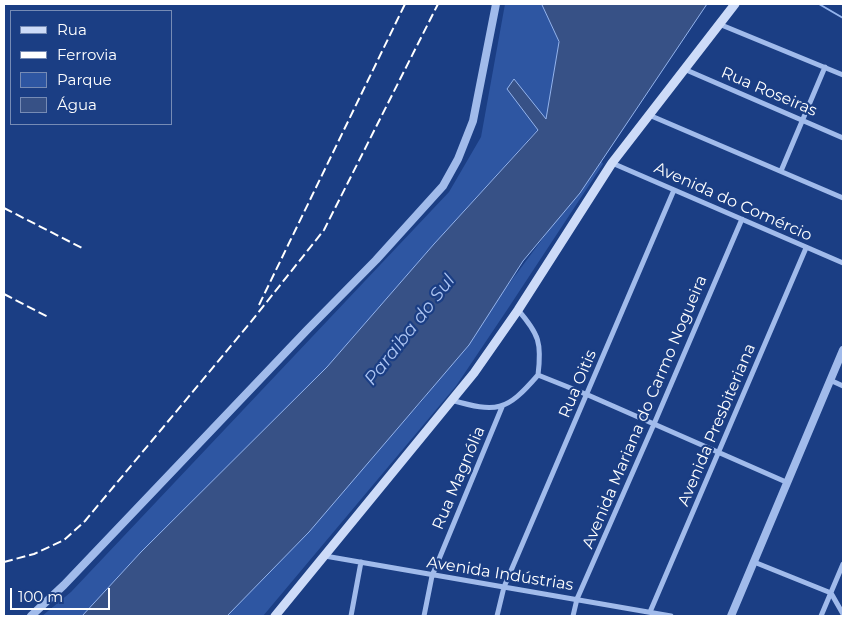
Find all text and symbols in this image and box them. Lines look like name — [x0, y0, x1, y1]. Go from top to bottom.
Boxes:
legend — [10, 10, 172, 125]
text: Rua — [57, 20, 87, 39]
text: Ferrovia — [57, 45, 117, 64]
street label: Rua Roseiras — [718, 63, 820, 121]
text: Parque — [57, 70, 112, 89]
text: Água — [57, 95, 97, 114]
street label: Avenida do Comércio — [651, 158, 815, 246]
water label: Paraiba do Sul — [360, 270, 460, 390]
street label: Avenida Mariana do Carmo Nogueira — [579, 272, 711, 552]
street label: Avenida Presbiteriana — [674, 341, 760, 509]
street label: Rua Oitis — [555, 347, 601, 421]
street label: Rua Magnólia — [429, 423, 489, 533]
street label: Avenida Indústrias — [425, 553, 575, 595]
scale bar — [12, 578, 112, 610]
text: 100 m — [18, 587, 63, 606]

